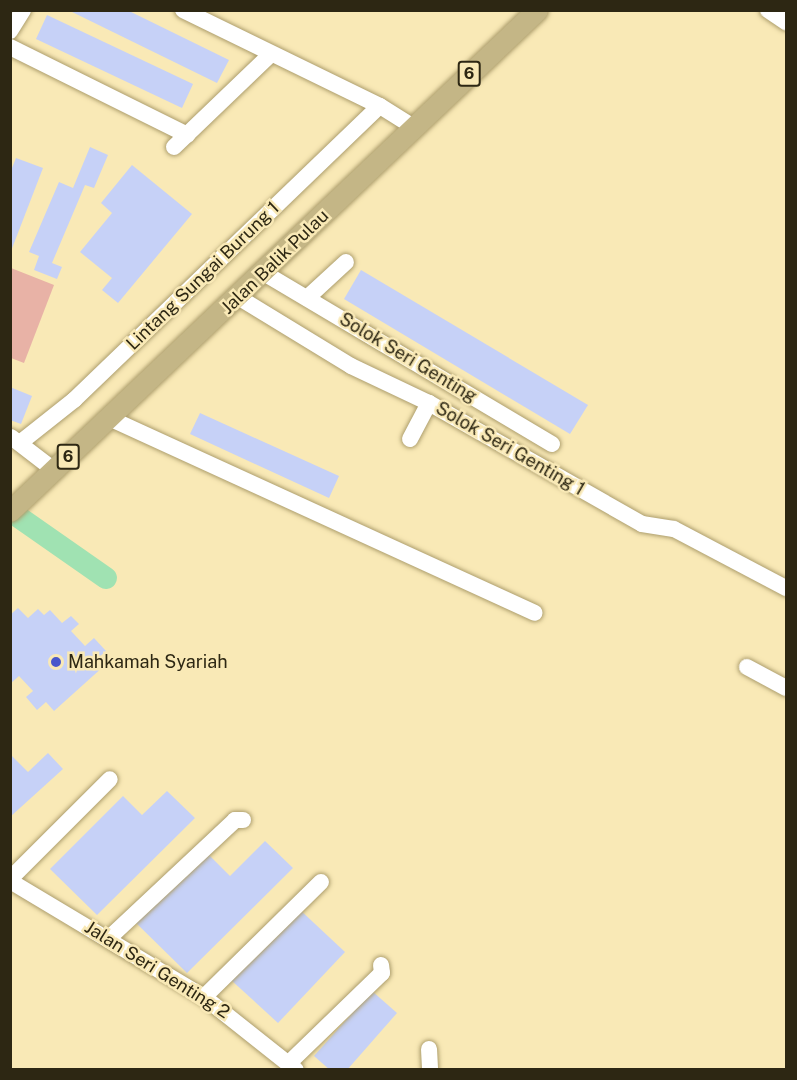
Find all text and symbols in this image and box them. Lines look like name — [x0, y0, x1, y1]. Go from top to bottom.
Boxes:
road number: 6 — [457, 61, 481, 87]
street label: Lintang Sungai Burung 1 — [122, 197, 284, 355]
street label: Jalan Balik Pulau — [217, 205, 333, 319]
street label: Solok Seri Genting — [335, 308, 481, 408]
street label: Solok Seri Genting 1 — [432, 398, 588, 500]
road number: 6 — [56, 444, 80, 470]
place label: Mahkamah Syariah — [68, 651, 228, 673]
marker: Mahkamah Syariah — [49, 655, 63, 669]
street label: Jalan Seri Genting 2 — [81, 917, 233, 1023]

